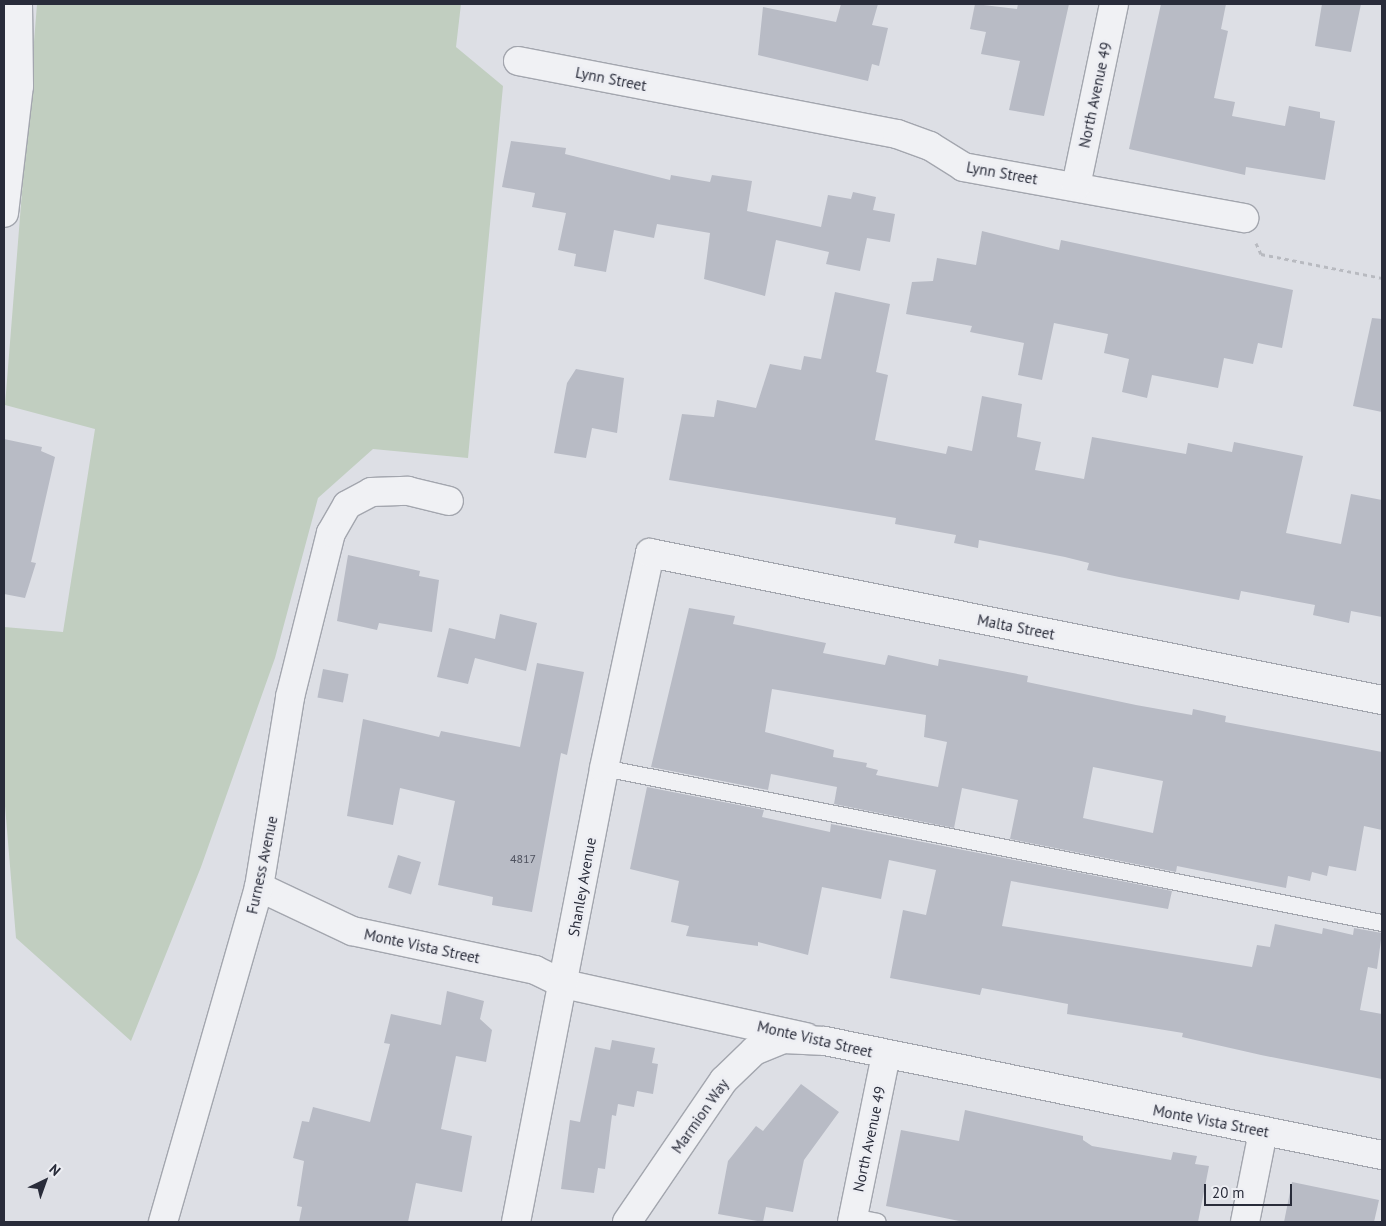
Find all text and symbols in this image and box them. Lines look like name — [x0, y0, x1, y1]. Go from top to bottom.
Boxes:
street label: North Avenue 49 — [1075, 40, 1115, 150]
street label: Lynn Street — [574, 63, 648, 95]
street label: Lynn Street — [965, 158, 1039, 188]
street label: Malta Street — [976, 611, 1056, 643]
street label: Furness Avenue — [243, 814, 281, 916]
street label: Shanley Avenue — [564, 836, 600, 938]
house number: 4817 — [510, 852, 536, 866]
street label: Monte Vista Street — [362, 925, 482, 967]
street label: Monte Vista Street — [755, 1017, 875, 1061]
street label: Marmion Way — [668, 1075, 732, 1157]
street label: North Avenue 49 — [849, 1084, 889, 1194]
street label: Monte Vista Street — [1151, 1101, 1271, 1141]
north arrow — [20, 1156, 70, 1206]
text: N — [46, 1160, 64, 1180]
scale bar — [1206, 1174, 1294, 1206]
text: 20 m — [1212, 1183, 1245, 1202]

